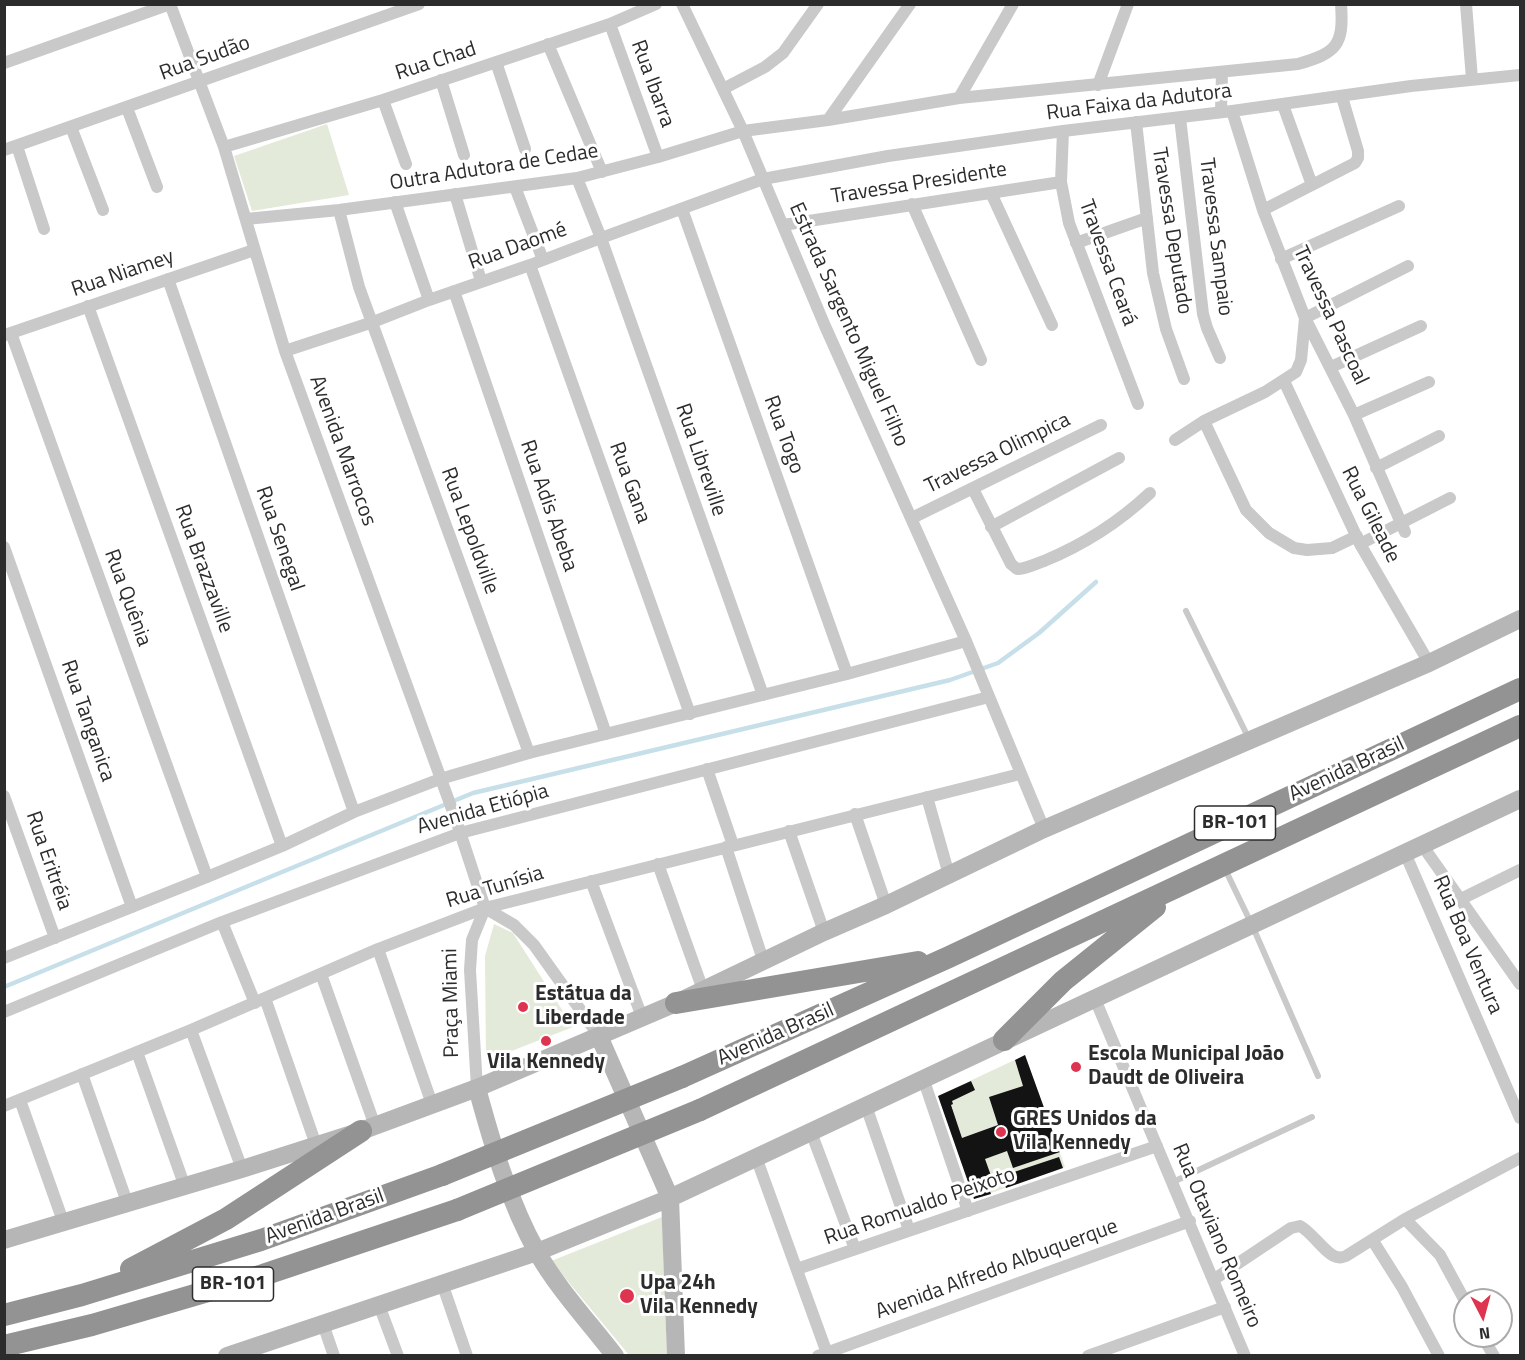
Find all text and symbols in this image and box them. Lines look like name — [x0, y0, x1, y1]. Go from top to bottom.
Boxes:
street label: Rua Sudão — [156, 31, 254, 87]
street label: Rua Chad — [392, 37, 480, 87]
street label: Rua Ibarra — [625, 37, 679, 131]
street label: Rua Faixa da Adutora — [1045, 79, 1233, 127]
street label: Outra Adutora de Cedae — [388, 139, 600, 197]
street label: Travessa Deputado — [1145, 146, 1197, 316]
street label: Travessa Sampaio — [1193, 157, 1237, 317]
street label: Travessa Presidente — [829, 158, 1009, 210]
street label: Travessa Ceará — [1073, 197, 1141, 329]
street label: Estrada Sargento Miguel Filho — [783, 199, 913, 451]
street label: Rua Daomé — [466, 218, 570, 276]
street label: Travessa Pascoal — [1287, 243, 1373, 389]
street label: Rua Niamey — [69, 245, 177, 303]
street label: Avenida Marrocos — [303, 372, 381, 530]
street label: Rua Togo — [757, 393, 809, 477]
street label: Rua Libreville — [669, 400, 731, 520]
street label: Travessa Olimpica — [921, 408, 1075, 500]
street label: Rua Adis Abeba — [514, 437, 582, 575]
street label: Rua Gana — [603, 439, 655, 527]
street label: Rua Gileade — [1335, 463, 1405, 567]
street label: Rua Lepoldville — [434, 464, 504, 598]
street label: Rua Senegal — [249, 483, 309, 595]
street label: Rua Brazzaville — [168, 502, 238, 636]
street label: Rua Quênia — [98, 546, 156, 650]
street label: Rua Tanganica — [54, 657, 120, 785]
street label: Avenida Brasil — [1285, 732, 1409, 808]
street label: Avenida Etiópia — [414, 779, 552, 841]
road number: BR-101 — [1194, 806, 1276, 840]
street label: Rua Eritréia — [19, 808, 77, 914]
street label: Rua Tunísia — [443, 861, 547, 915]
street label: Rua Boa Ventura — [1426, 872, 1508, 1018]
street label: Praça Miami — [438, 948, 466, 1058]
place label: Estátua da Liberdade — [535, 982, 632, 1032]
street label: Avenida Brasil — [714, 998, 838, 1072]
marker: Estátua da Liberdade — [516, 1000, 530, 1014]
marker: Vila Kennedy — [539, 1034, 553, 1048]
place label: Escola Municipal João Daudt de Oliveira — [1088, 1042, 1284, 1092]
place label: Vila Kennedy — [487, 1050, 605, 1076]
marker: Escola Municipal João Daudt de Oliveira — [1069, 1060, 1083, 1074]
place label: GRES Unidos da Vila Kennedy — [1013, 1107, 1157, 1157]
marker: GRES Unidos da Vila Kennedy — [994, 1125, 1008, 1139]
street label: Rua Otaviano Romeiro — [1166, 1140, 1266, 1332]
street label: Rua Romualdo Peixoto — [821, 1163, 1019, 1251]
street label: Avenida Brasil — [262, 1184, 388, 1250]
street label: Avenida Alfredo Albuquerque — [873, 1214, 1121, 1326]
road number: BR-101 — [192, 1267, 274, 1301]
place label: Upa 24h Vila Kennedy — [640, 1271, 758, 1321]
marker: Upa 24h Vila Kennedy — [618, 1287, 636, 1305]
north arrow — [1453, 1288, 1513, 1348]
text: N — [1478, 1321, 1491, 1346]

